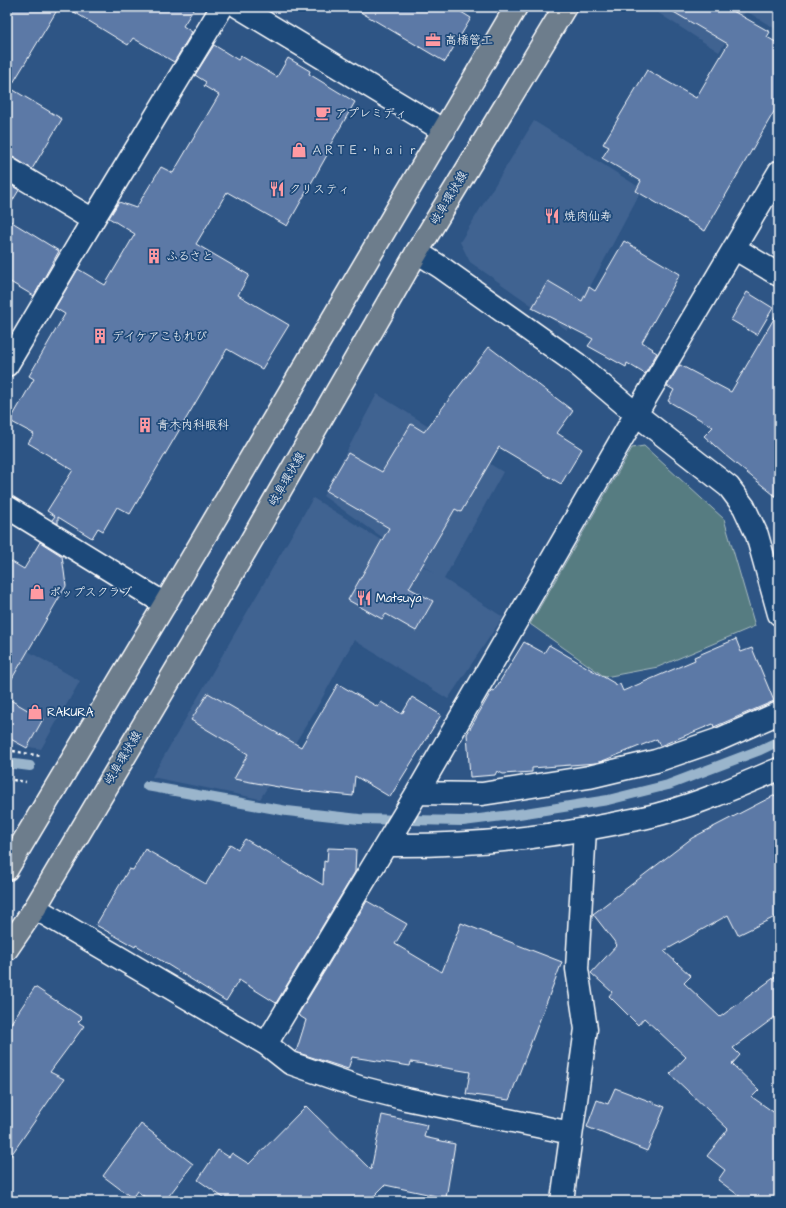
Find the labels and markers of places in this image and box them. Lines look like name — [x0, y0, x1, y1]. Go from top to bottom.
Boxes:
office icon: 高橋管工 — [424, 31, 442, 49]
place label: 高橋管工 — [445, 32, 493, 49]
cafe icon: アプレミディ — [314, 104, 332, 122]
place label: アプレミディ — [335, 105, 407, 122]
shop icon: ＡＲＴＥ・ｈａｉｒ — [290, 141, 308, 159]
place label: ＡＲＴＥ・ｈａｉｒ — [311, 142, 419, 159]
restaurant icon: クリスティ — [268, 180, 286, 198]
place label: クリスティ — [289, 181, 350, 198]
restaurant icon: 焼肉仙寿 — [543, 207, 561, 225]
place label: 焼肉仙寿 — [564, 208, 612, 225]
building icon: ふるさと — [145, 247, 163, 265]
place label: ふるさと — [166, 248, 214, 265]
building icon: デイケアこもれび — [91, 327, 109, 345]
place label: デイケアこもれび — [112, 328, 208, 345]
building icon: 青木内科眼科 — [136, 416, 154, 434]
place label: 青木内科眼科 — [157, 417, 229, 434]
shop icon: ポップスクラブ — [28, 583, 46, 601]
place label: ポップスクラブ — [49, 584, 133, 601]
restaurant icon: Matsuya — [355, 589, 373, 607]
place label: Matsuya — [376, 590, 422, 608]
shop icon: RAKURA — [26, 703, 44, 721]
place label: RAKURA — [47, 704, 94, 721]

